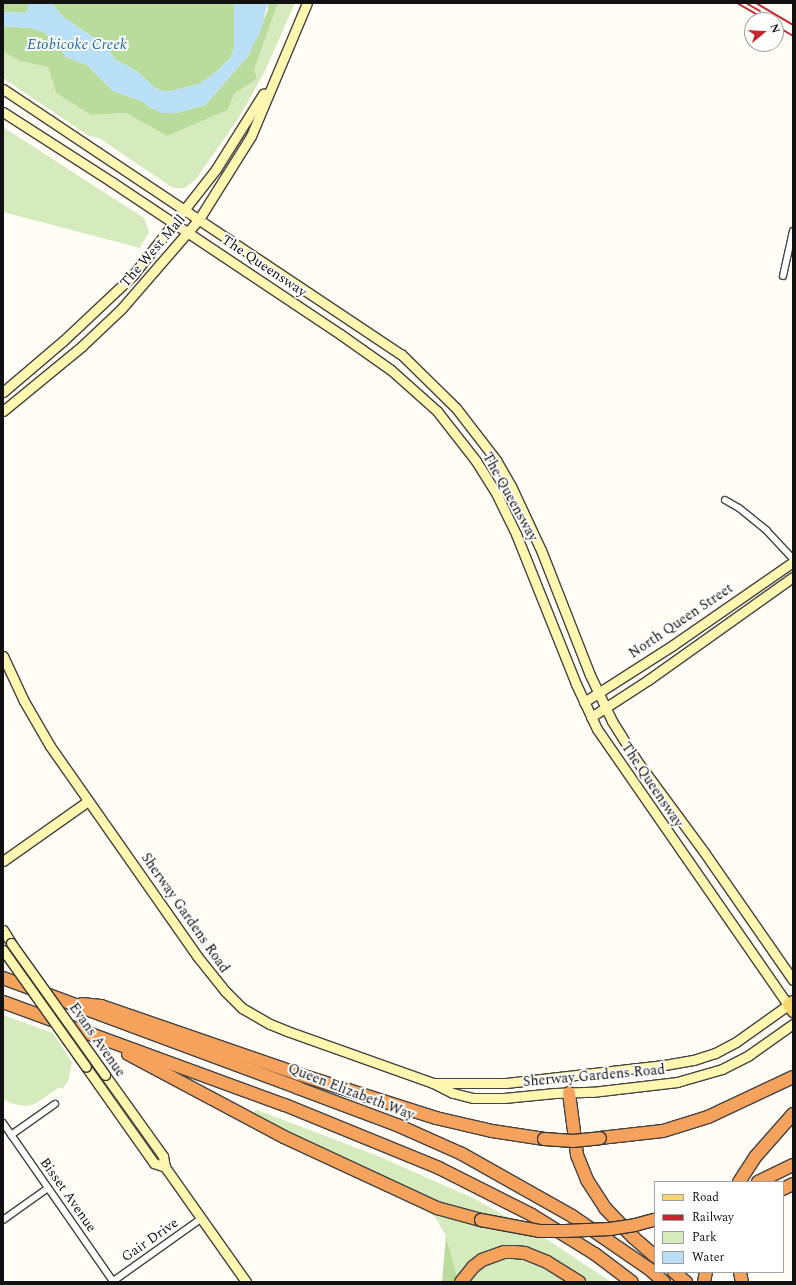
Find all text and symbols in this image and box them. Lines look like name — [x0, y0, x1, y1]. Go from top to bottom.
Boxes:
north arrow — [744, 12, 784, 52]
text: N — [765, 22, 784, 35]
water label: Etobicoke Creek — [27, 36, 127, 54]
street label: The West Mall — [117, 211, 189, 291]
street label: The Queensway — [218, 231, 310, 301]
street label: The Queensway — [479, 450, 541, 544]
street label: North Queen Street — [626, 580, 736, 662]
street label: The Queensway — [617, 739, 687, 831]
street label: Sherway Gardens Road — [137, 850, 233, 976]
street label: Evans Avenue — [65, 1000, 129, 1080]
street label: Queen Elizabeth Way — [286, 1060, 416, 1124]
street label: Sherway Gardens Road — [522, 1061, 666, 1091]
street label: Bisset Avenue — [36, 1155, 100, 1235]
legend — [654, 1181, 784, 1273]
text: Road — [692, 1188, 719, 1207]
text: Railway — [692, 1208, 734, 1227]
street label: Gair Drive — [118, 1214, 182, 1266]
text: Park — [692, 1228, 717, 1247]
text: Water — [692, 1248, 724, 1267]

